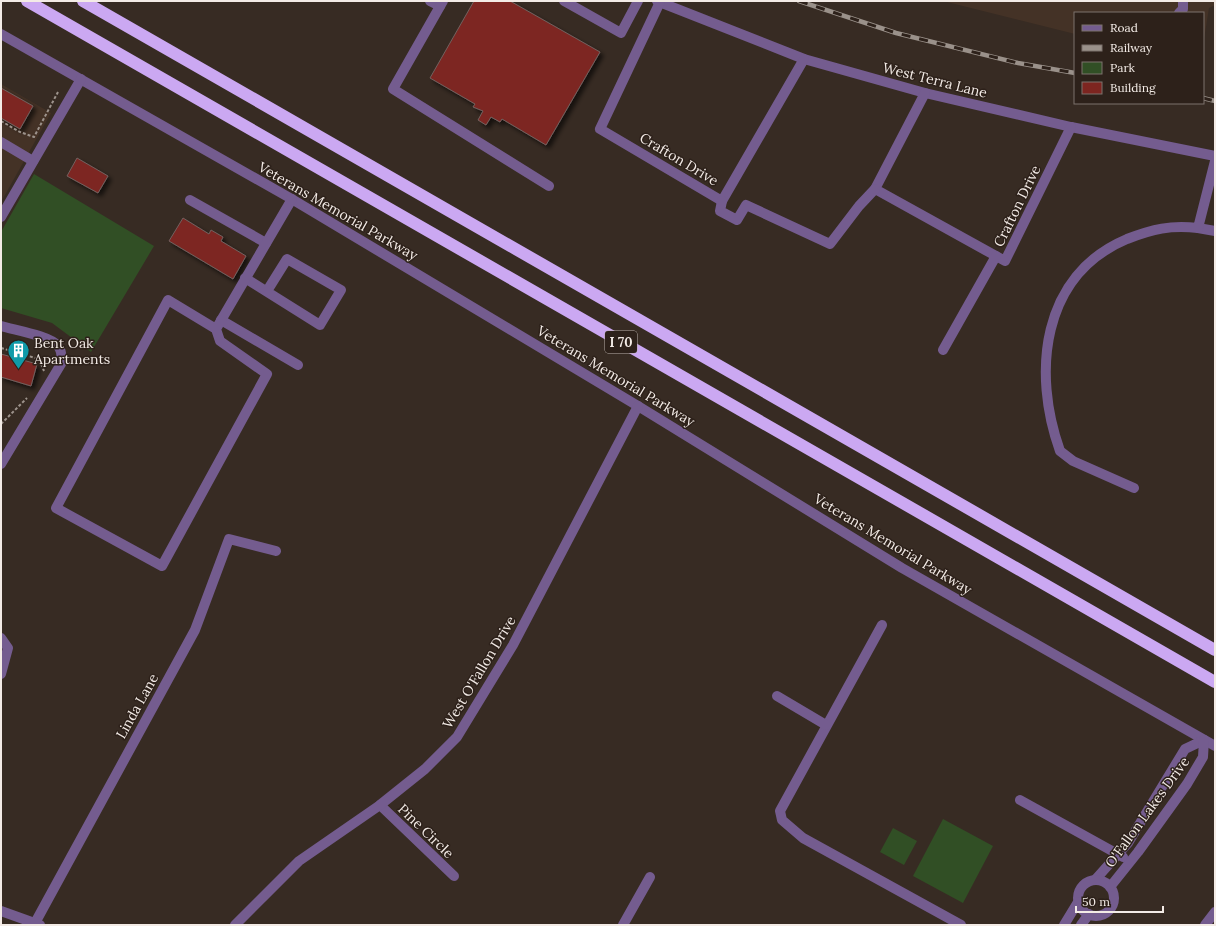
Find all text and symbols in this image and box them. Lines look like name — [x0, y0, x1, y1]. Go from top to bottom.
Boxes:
legend — [1074, 12, 1204, 104]
text: Road — [1110, 20, 1138, 35]
text: Railway — [1110, 40, 1153, 55]
street label: West Terra Lane — [881, 58, 990, 102]
text: Park — [1110, 60, 1136, 75]
text: Building — [1110, 80, 1156, 95]
street label: Crafton Drive — [636, 128, 722, 190]
street label: Veterans Memorial Parkway — [254, 157, 422, 264]
street label: Crafton Drive — [989, 162, 1045, 250]
street label: Veterans Memorial Parkway — [533, 321, 699, 431]
road number: I 70 — [605, 331, 637, 353]
place label: Bent Oak Apartments — [33, 334, 110, 368]
building icon: Bent Oak Apartments — [5, 338, 31, 371]
street label: Veterans Memorial Parkway — [810, 489, 976, 599]
street label: West O'Fallon Drive — [438, 612, 520, 731]
street label: Linda Lane — [112, 670, 162, 742]
street label: O'Fallon Lakes Drive — [1101, 753, 1193, 871]
street label: Pine Circle — [394, 800, 458, 862]
scale bar — [1076, 888, 1163, 914]
text: 50 m — [1082, 894, 1110, 909]

